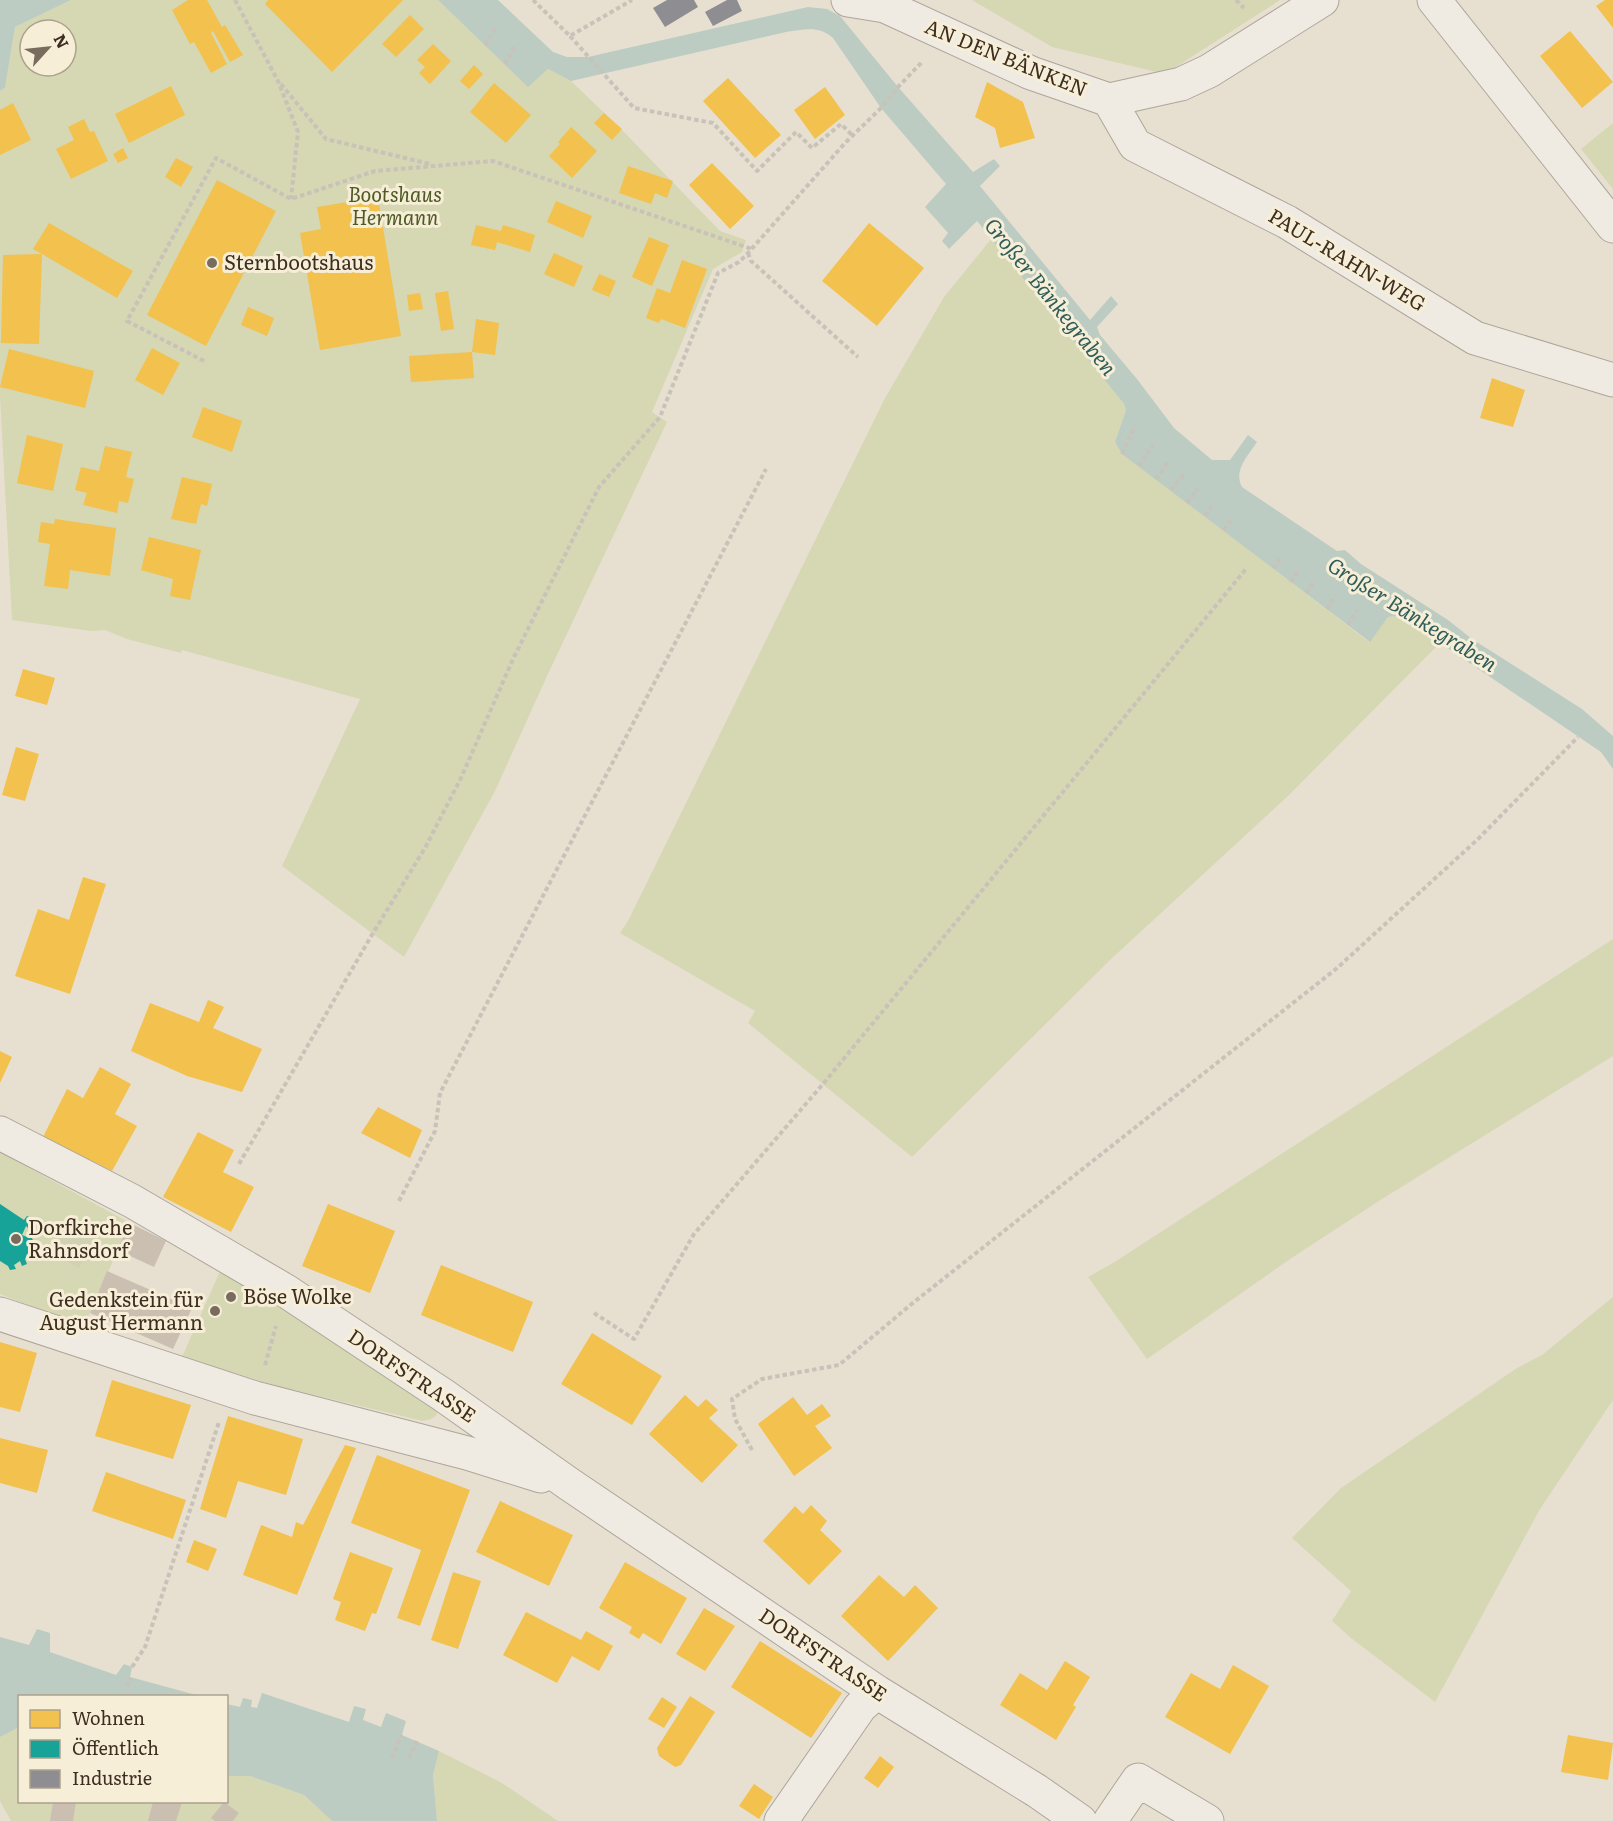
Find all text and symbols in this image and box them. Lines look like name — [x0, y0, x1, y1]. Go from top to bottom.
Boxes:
street label: AN DEN BÄNKEN — [921, 10, 1093, 102]
north arrow — [18, 18, 78, 78]
text: N — [49, 29, 76, 52]
park label: Bootshaus Hermann — [348, 178, 442, 231]
street label: PAUL-RAHN-WEG — [1264, 199, 1432, 317]
water label: Großer Bänkegraben — [979, 210, 1126, 381]
place label: Sternbootshaus — [224, 246, 373, 276]
marker: Sternbootshaus — [205, 256, 219, 270]
water label: Großer Bänkegraben — [1322, 548, 1505, 678]
place label: Dorfkirche Rahnsdorf — [28, 1211, 132, 1264]
marker: Dorfkirche Rahnsdorf — [9, 1232, 23, 1246]
place label: Böse Wolke — [243, 1280, 352, 1310]
place label: Gedenkstein für August Hermann — [39, 1283, 204, 1336]
marker: Böse Wolke — [224, 1290, 238, 1304]
marker: Gedenkstein für August Hermann — [208, 1304, 222, 1318]
street label: DORFSTRASSE — [343, 1320, 483, 1428]
street label: DORFSTRASSE — [754, 1599, 894, 1707]
legend — [18, 1695, 228, 1803]
text: Wohnen — [72, 1704, 145, 1731]
text: Öffentlich — [72, 1734, 159, 1761]
text: Industrie — [72, 1764, 152, 1791]

